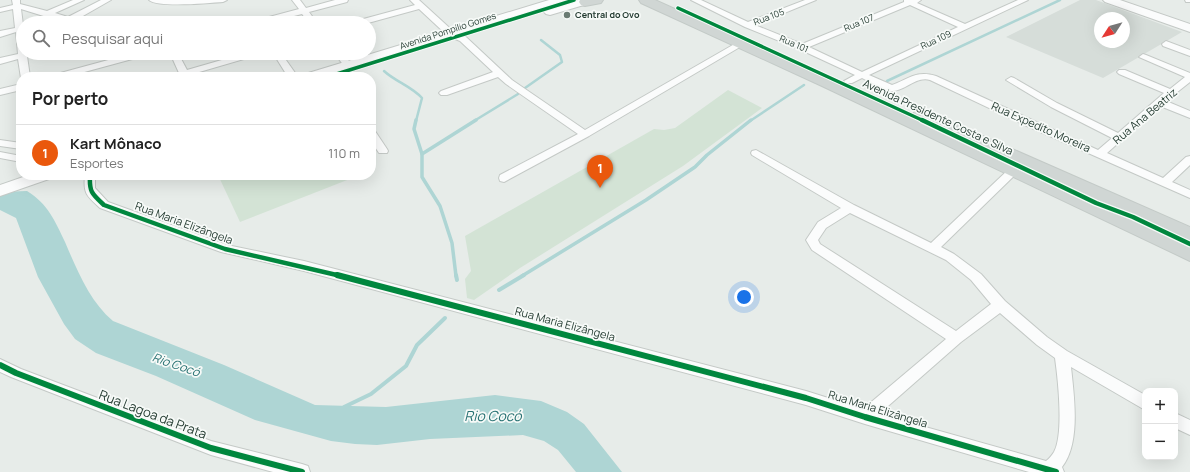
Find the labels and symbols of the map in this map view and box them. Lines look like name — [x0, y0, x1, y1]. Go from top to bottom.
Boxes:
street label: Rua 105 — [752, 5, 786, 28]
place label: Central do Ovo — [575, 8, 640, 21]
street label: Avenida Pompílio Gomes — [398, 9, 498, 52]
marker: Central do Ovo — [562, 10, 572, 20]
street label: Rua 107 — [842, 10, 876, 34]
north arrow — [1094, 12, 1130, 48]
street label: Rua 109 — [918, 27, 953, 52]
street label: Rua 101 — [778, 32, 811, 55]
street label: Avenida Presidente Costa e Silva — [861, 75, 1016, 158]
street label: Rua Ana Beatriz — [1109, 84, 1180, 147]
street label: Rua Expedito Moreira — [989, 98, 1093, 155]
pin: 1 — [587, 155, 613, 188]
street label: Rua Maria Elizângela — [133, 198, 235, 247]
your location — [734, 287, 754, 307]
street label: Rua Maria Elizângela — [513, 303, 617, 344]
water label: Rio Cocó — [150, 348, 203, 381]
street label: Rua Lagoa da Prata — [96, 385, 210, 443]
street label: Rua Maria Elizângela — [827, 386, 930, 431]
water label: Rio Cocó — [464, 406, 522, 425]

